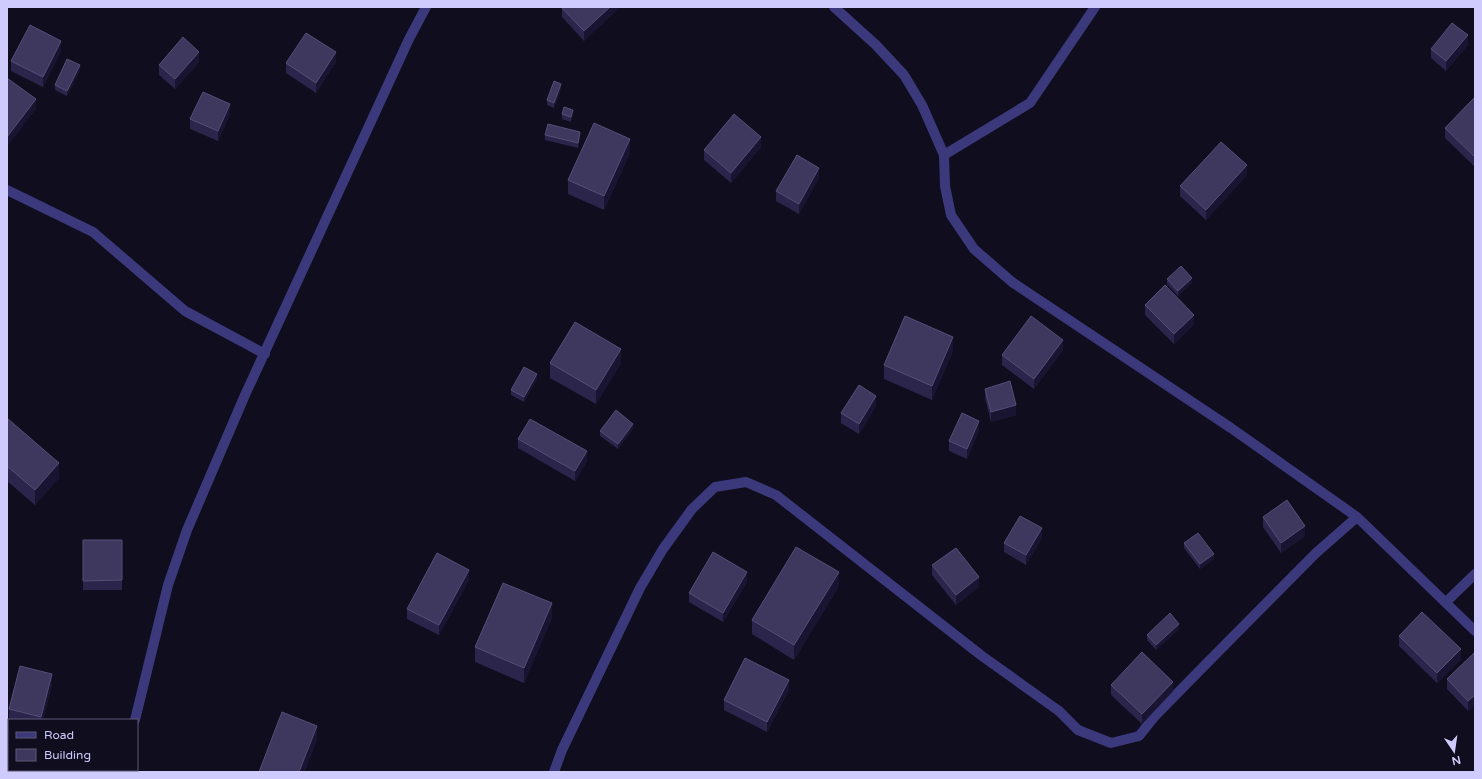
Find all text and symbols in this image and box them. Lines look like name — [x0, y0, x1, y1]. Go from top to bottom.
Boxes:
legend — [8, 719, 138, 771]
text: Road — [44, 728, 74, 742]
north arrow — [1434, 731, 1474, 771]
text: Building — [44, 748, 91, 762]
text: N — [1450, 753, 1462, 768]

